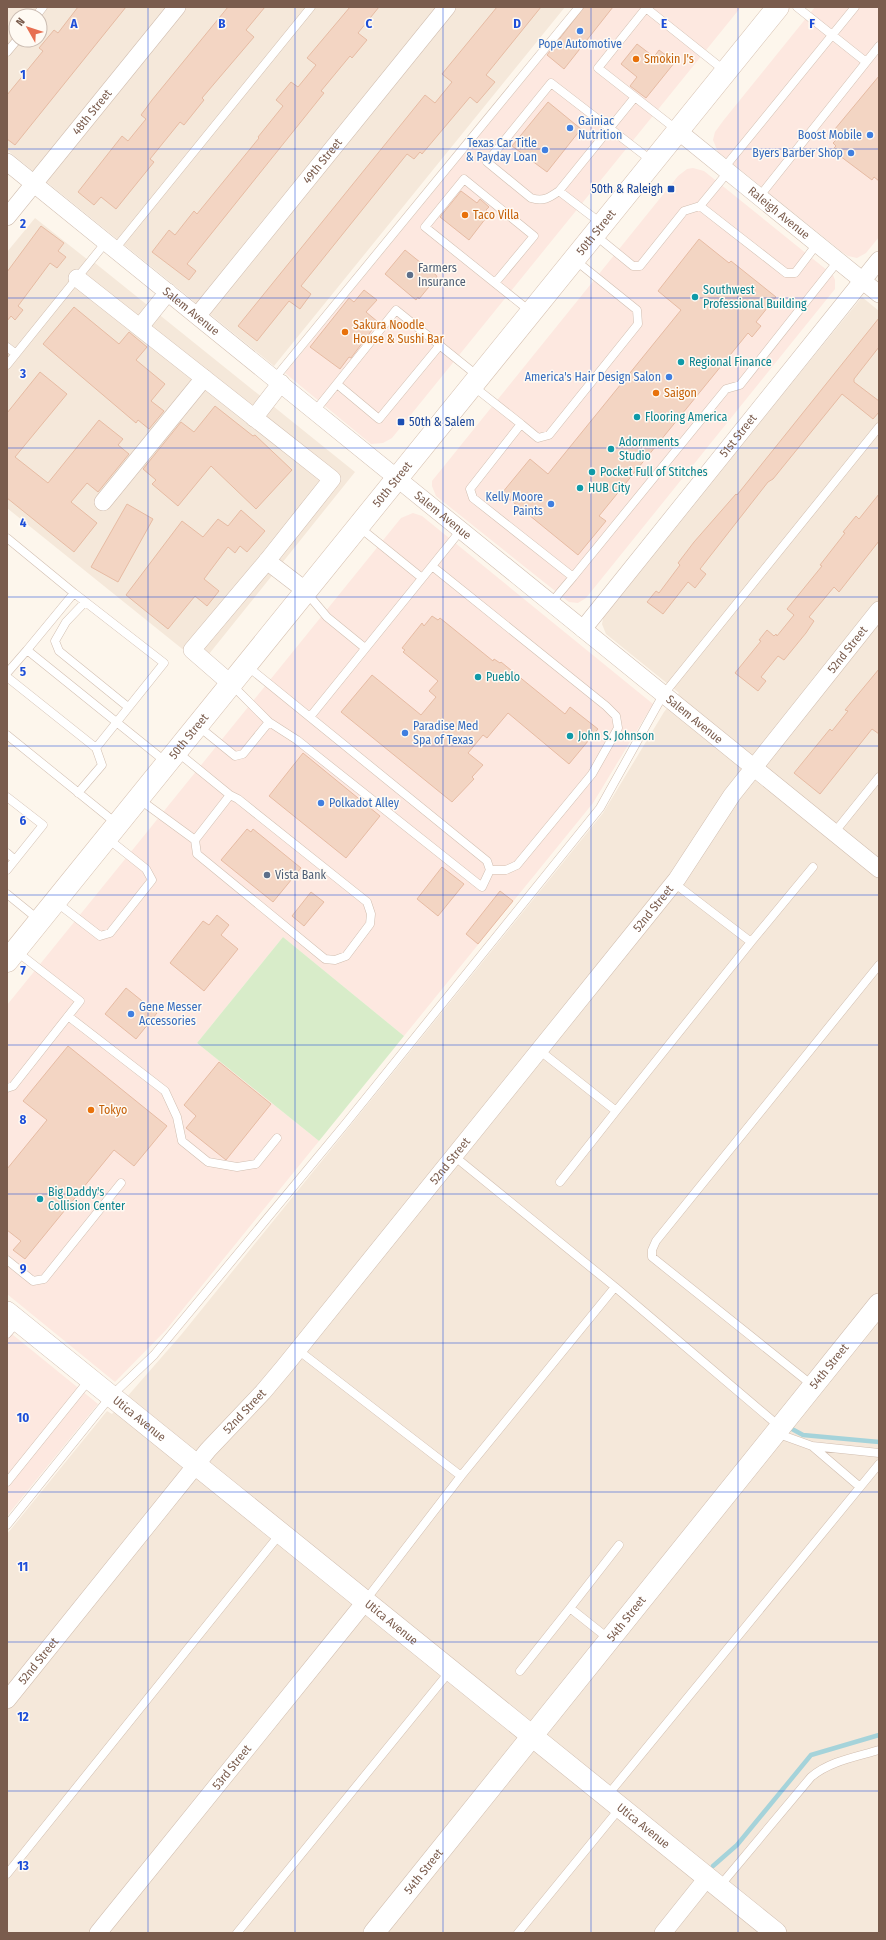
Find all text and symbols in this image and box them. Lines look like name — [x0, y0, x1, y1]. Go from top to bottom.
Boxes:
north arrow — [8, 8, 48, 48]
text: N — [13, 15, 28, 29]
text: A — [69, 16, 78, 31]
text: B — [218, 16, 226, 31]
text: C — [366, 16, 373, 31]
text: D — [513, 16, 521, 31]
text: E — [661, 16, 667, 31]
text: F — [809, 16, 815, 31]
marker: Pope Automotive — [575, 26, 585, 36]
place label: Pope Automotive — [538, 37, 622, 51]
place label: Smokin J's — [644, 52, 694, 66]
marker: Smokin J's — [631, 54, 641, 64]
text: 1 — [20, 67, 26, 82]
street label: 48th Street — [69, 86, 115, 138]
place label: Gainiac Nutrition — [578, 114, 622, 142]
marker: Gainiac Nutrition — [565, 123, 575, 133]
place label: Boost Mobile — [798, 128, 862, 142]
marker: Boost Mobile — [865, 130, 875, 140]
street label: 49th Street — [300, 136, 345, 186]
place label: Texas Car Title & Payday Loan — [466, 136, 537, 164]
marker: Texas Car Title & Payday Loan — [540, 145, 550, 155]
place label: Byers Barber Shop — [752, 146, 843, 160]
marker: Byers Barber Shop — [846, 148, 856, 158]
place label: 50th & Raleigh — [591, 182, 663, 196]
marker: 50th & Raleigh — [666, 184, 676, 194]
street label: Raleigh Avenue — [745, 184, 813, 242]
street label: 50th Street — [573, 207, 619, 258]
place label: Taco Villa — [473, 208, 519, 222]
marker: Taco Villa — [460, 210, 470, 220]
text: 2 — [19, 216, 26, 231]
place label: Farmers Insurance — [418, 261, 466, 289]
marker: Farmers Insurance — [405, 270, 415, 280]
place label: Southwest Professional Building — [703, 283, 807, 311]
street label: Salem Avenue — [160, 284, 222, 338]
marker: Southwest Professional Building — [690, 292, 700, 302]
place label: Sakura Noodle House & Sushi Bar — [353, 318, 444, 346]
marker: Sakura Noodle House & Sushi Bar — [340, 327, 350, 337]
place label: Regional Finance — [689, 355, 772, 369]
marker: Regional Finance — [676, 357, 686, 367]
text: 3 — [19, 366, 26, 381]
place label: America's Hair Design Salon — [525, 370, 661, 384]
marker: America's Hair Design Salon — [664, 372, 674, 382]
place label: Saigon — [664, 386, 697, 400]
marker: Saigon — [651, 388, 661, 398]
place label: Flooring America — [645, 410, 728, 424]
street label: 51st Street — [717, 411, 760, 460]
marker: Flooring America — [632, 412, 642, 422]
place label: 50th & Salem — [409, 415, 475, 429]
marker: 50th & Salem — [396, 417, 406, 427]
place label: Adornments Studio — [619, 435, 679, 463]
marker: Adornments Studio — [606, 444, 616, 454]
street label: 50th Street — [370, 459, 415, 510]
place label: Pocket Full of Stitches — [600, 465, 708, 479]
marker: Pocket Full of Stitches — [587, 467, 597, 477]
place label: HUB City — [588, 481, 631, 495]
marker: HUB City — [575, 483, 585, 493]
street label: Salem Avenue — [412, 488, 474, 542]
place label: Kelly Moore Paints — [486, 490, 543, 518]
marker: Kelly Moore Paints — [546, 499, 556, 509]
text: 4 — [20, 515, 27, 530]
street label: 52nd Street — [825, 623, 870, 676]
text: 5 — [20, 664, 26, 679]
place label: Pueblo — [486, 670, 520, 684]
marker: Pueblo — [473, 672, 483, 682]
street label: Salem Avenue — [663, 692, 726, 747]
street label: 50th Street — [166, 711, 211, 762]
place label: Paradise Med Spa of Texas — [413, 719, 478, 747]
marker: Paradise Med Spa of Texas — [400, 728, 410, 738]
place label: John S. Johnson — [578, 729, 654, 743]
marker: John S. Johnson — [565, 731, 575, 741]
place label: Polkadot Alley — [329, 796, 400, 810]
marker: Polkadot Alley — [316, 798, 326, 808]
text: 6 — [20, 813, 27, 828]
place label: Vista Bank — [275, 868, 327, 882]
marker: Vista Bank — [262, 870, 272, 880]
street label: 52nd Street — [630, 882, 676, 935]
text: 7 — [20, 963, 26, 978]
place label: Gene Messer Accessories — [139, 1000, 202, 1028]
marker: Gene Messer Accessories — [126, 1009, 136, 1019]
place label: Tokyo — [99, 1103, 127, 1117]
marker: Tokyo — [86, 1105, 96, 1115]
text: 8 — [20, 1112, 27, 1127]
street label: 52nd Street — [427, 1135, 473, 1187]
place label: Big Daddy's Collision Center — [48, 1185, 126, 1213]
marker: Big Daddy's Collision Center — [35, 1194, 45, 1204]
text: 9 — [20, 1261, 27, 1276]
street label: 54th Street — [807, 1341, 852, 1392]
street label: 52nd Street — [220, 1386, 269, 1436]
street label: Utica Avenue — [110, 1393, 169, 1444]
text: 10 — [17, 1410, 29, 1425]
text: 11 — [18, 1559, 28, 1574]
street label: 54th Street — [604, 1593, 649, 1644]
street label: Utica Avenue — [362, 1597, 421, 1648]
street label: 52nd Street — [15, 1635, 61, 1687]
text: 12 — [17, 1709, 29, 1724]
street label: 53rd Street — [209, 1742, 254, 1792]
street label: Utica Avenue — [614, 1800, 673, 1851]
street label: 54th Street — [401, 1846, 446, 1897]
text: 13 — [17, 1858, 29, 1873]

